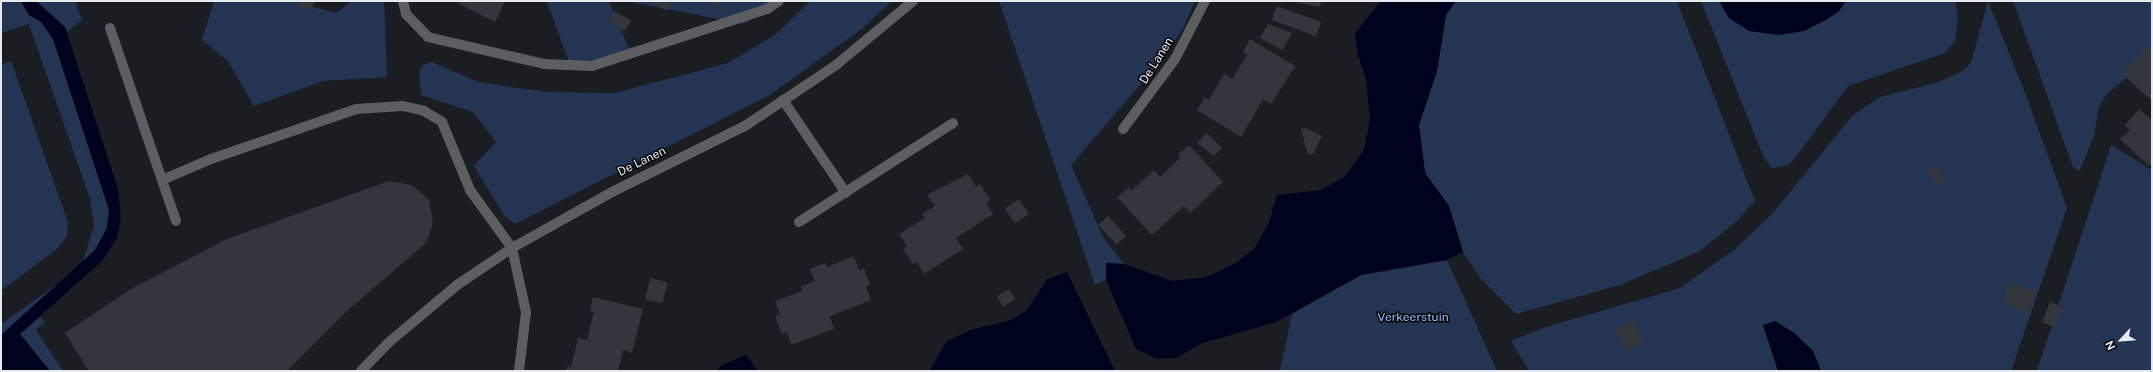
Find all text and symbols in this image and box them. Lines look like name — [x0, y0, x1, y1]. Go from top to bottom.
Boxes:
street label: De Lanen — [1137, 35, 1177, 87]
street label: De Lanen — [615, 144, 669, 180]
park label: Verkeerstuin — [1377, 311, 1449, 325]
north arrow — [2101, 320, 2141, 360]
text: N — [2103, 339, 2117, 352]

